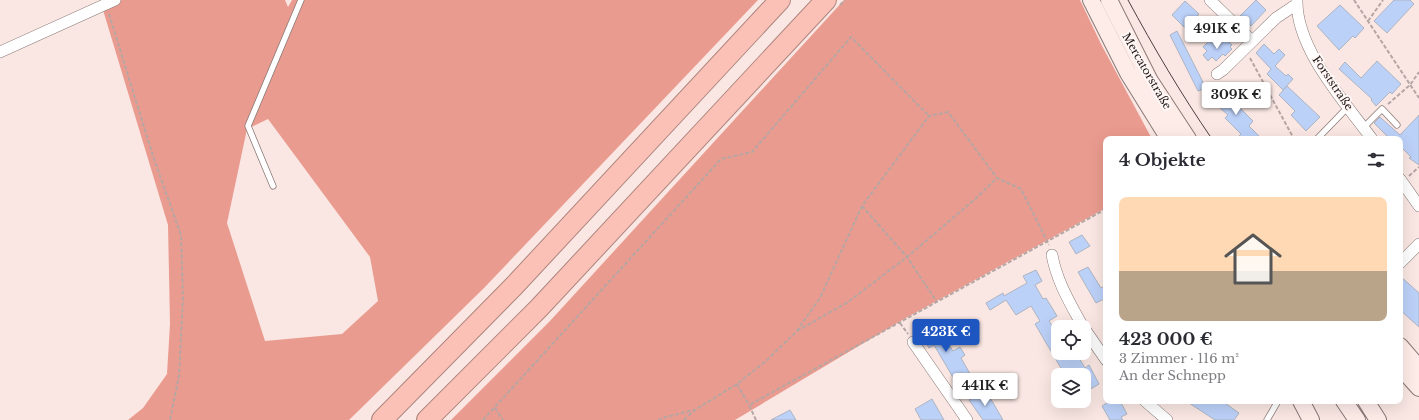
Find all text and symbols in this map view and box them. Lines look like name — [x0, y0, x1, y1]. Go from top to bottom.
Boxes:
pin: 491K € — [1184, 16, 1250, 50]
text: 491K € — [1194, 20, 1240, 37]
street label: Mercatorstraße — [1119, 30, 1175, 112]
street label: Forststraße — [1310, 53, 1356, 113]
pin: 309K € — [1203, 82, 1269, 116]
text: 309K € — [1211, 86, 1261, 103]
icon: filters — [1365, 149, 1387, 171]
text: 4 Objekte — [1119, 150, 1206, 171]
icon: home — [1217, 223, 1289, 295]
pin: 423K € — [913, 319, 979, 353]
map controls — [1051, 320, 1091, 408]
button: locate — [1051, 320, 1091, 360]
text: 423K € — [921, 323, 971, 340]
text: 423 000 € — [1119, 329, 1213, 350]
text: 3 Zimmer · 116 m² — [1119, 350, 1239, 367]
text: An der Schnepp — [1119, 367, 1226, 384]
button: layers — [1051, 368, 1091, 408]
pin: 441K € — [952, 373, 1018, 407]
text: 441K € — [962, 377, 1008, 394]

